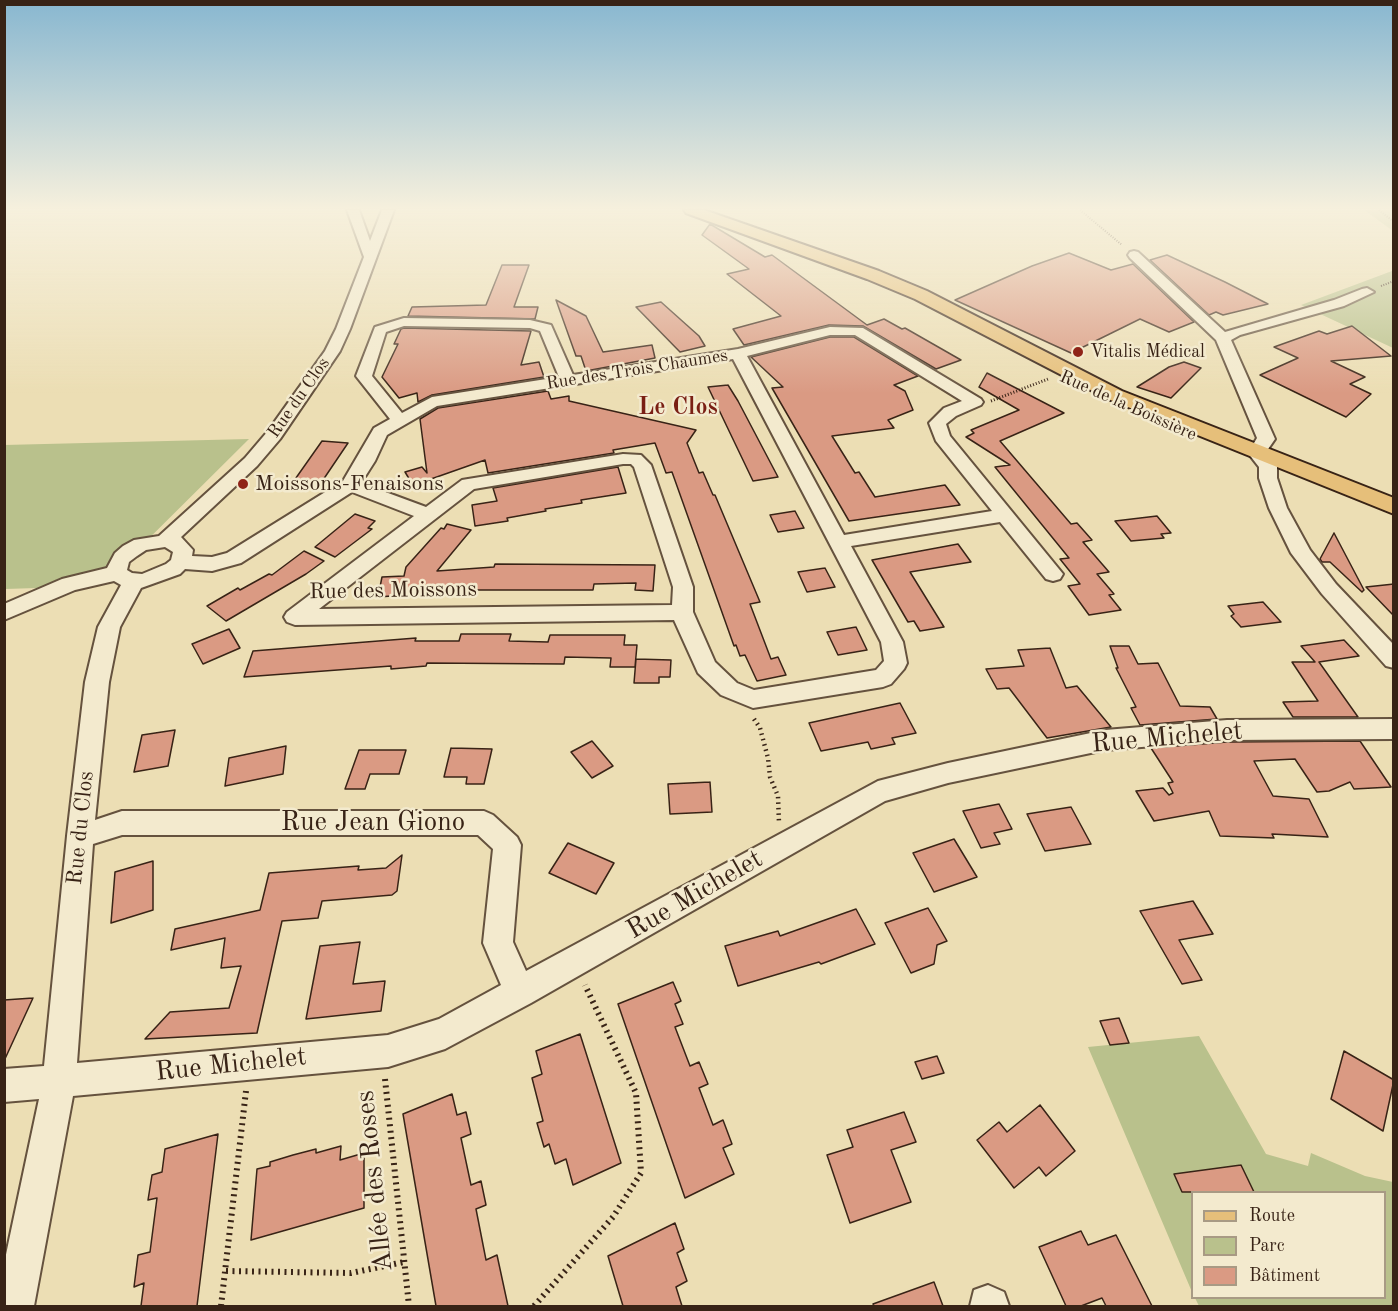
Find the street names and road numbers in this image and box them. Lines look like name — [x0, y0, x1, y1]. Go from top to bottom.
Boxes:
street label: Rue des Trois Chaumes — [544, 345, 730, 395]
street label: Rue du Clos — [263, 353, 335, 443]
street label: Rue de la Boissière — [1056, 366, 1200, 446]
street label: Rue des Moissons — [309, 576, 477, 606]
street label: Rue Michelet — [1090, 715, 1244, 761]
street label: Rue du Clos — [62, 770, 100, 886]
street label: Rue Jean Giono — [281, 807, 465, 839]
street label: Rue Michelet — [621, 843, 769, 947]
street label: Rue Michelet — [154, 1041, 308, 1089]
street label: Allée des Roses — [349, 1089, 401, 1273]

